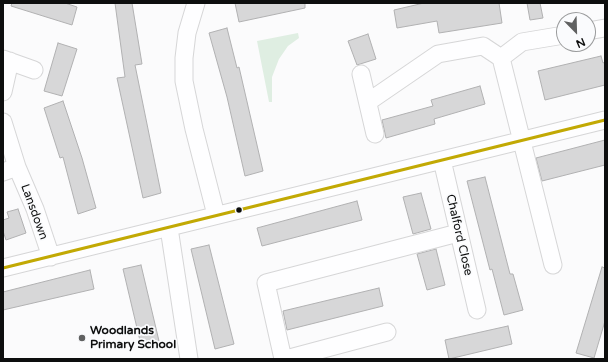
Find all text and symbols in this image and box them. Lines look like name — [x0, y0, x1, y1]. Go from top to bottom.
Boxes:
north arrow — [556, 12, 596, 52]
text: N — [574, 35, 587, 50]
street label: Lansdown — [17, 182, 51, 242]
street label: Chalford Close — [443, 193, 475, 277]
unlabelled marker — [234, 205, 244, 215]
place label: Woodlands Primary School — [90, 324, 176, 352]
marker: Woodlands Primary School — [77, 333, 87, 343]

